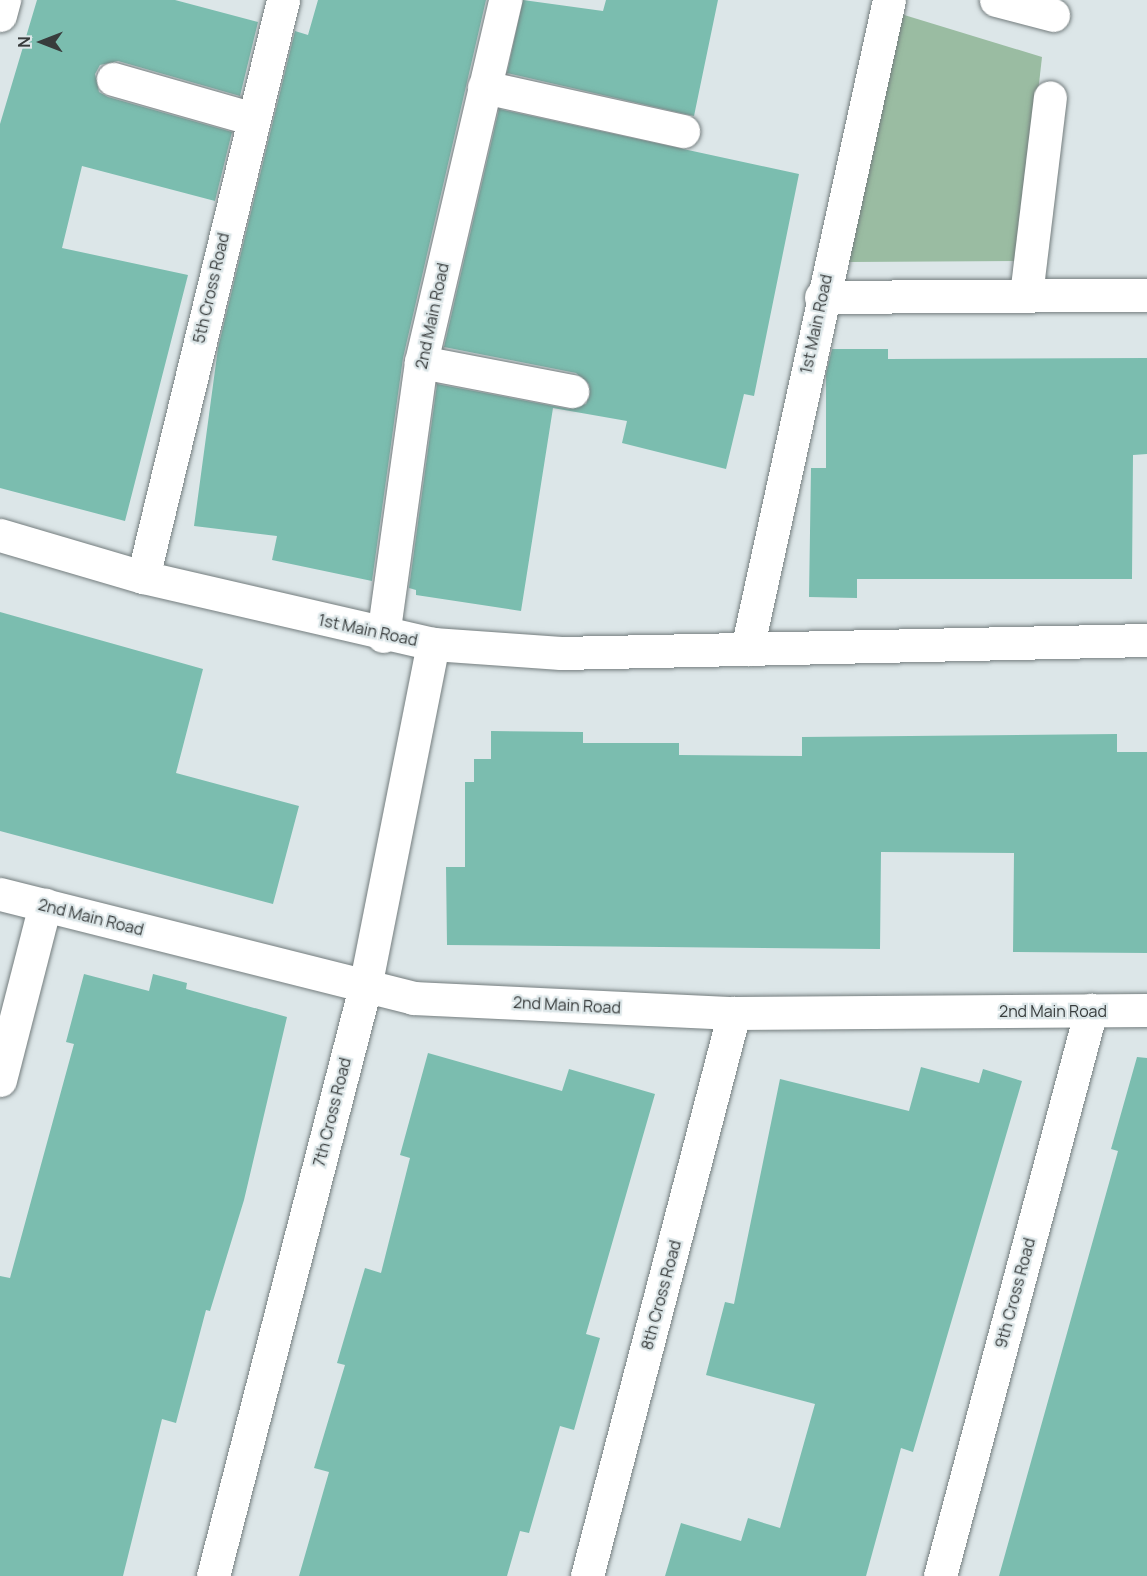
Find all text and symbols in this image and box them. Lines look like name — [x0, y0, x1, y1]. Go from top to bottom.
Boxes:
north arrow — [12, 12, 72, 72]
text: N — [13, 36, 35, 48]
street label: 5th Cross Road — [189, 231, 233, 345]
street label: 2nd Main Road — [411, 261, 453, 371]
street label: 1st Main Road — [796, 273, 836, 375]
street label: 1st Main Road — [317, 610, 419, 650]
street label: 2nd Main Road — [36, 895, 146, 939]
street label: 2nd Main Road — [513, 993, 621, 1017]
street label: 2nd Main Road — [999, 1001, 1107, 1021]
street label: 7th Cross Road — [309, 1056, 355, 1168]
street label: 9th Cross Road — [991, 1236, 1039, 1350]
street label: 8th Cross Road — [637, 1238, 685, 1352]

